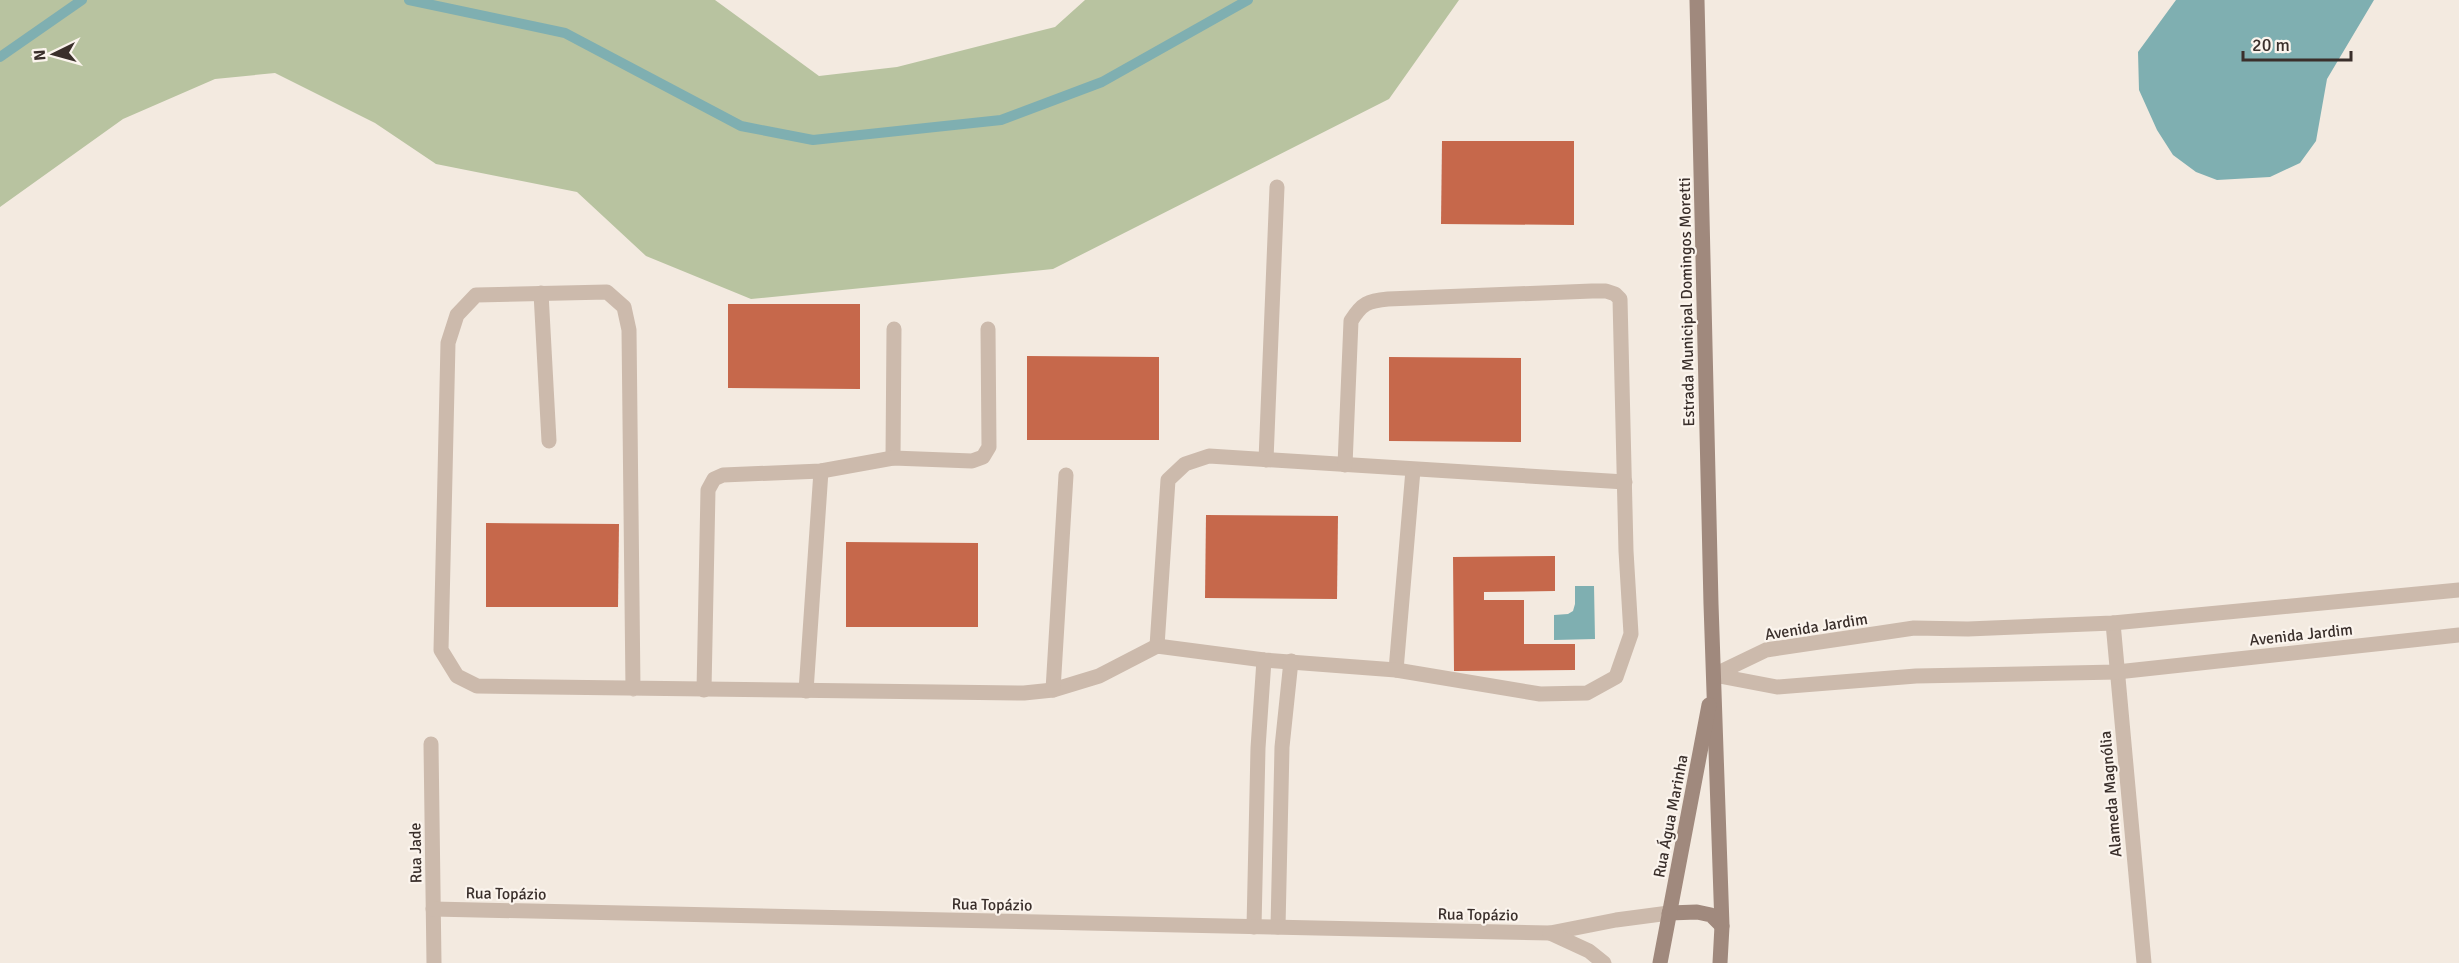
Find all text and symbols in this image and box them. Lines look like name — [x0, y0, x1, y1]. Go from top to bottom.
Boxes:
north arrow — [24, 24, 84, 84]
scale bar — [2243, 24, 2351, 62]
text: 20 m — [2252, 34, 2290, 56]
text: N — [30, 49, 51, 62]
street label: Estrada Municipal Domingos Moretti — [1675, 177, 1699, 427]
street label: Avenida Jardim — [1763, 609, 1869, 645]
street label: Avenida Jardim — [2248, 620, 2354, 650]
street label: Alameda Magnólia — [2096, 730, 2126, 858]
street label: Rua Água Marinha — [1649, 753, 1693, 880]
street label: Rua Jade — [405, 822, 427, 884]
street label: Rua Topázio — [465, 883, 547, 905]
street label: Rua Topázio — [951, 894, 1033, 916]
street label: Rua Topázio — [1437, 904, 1519, 926]

